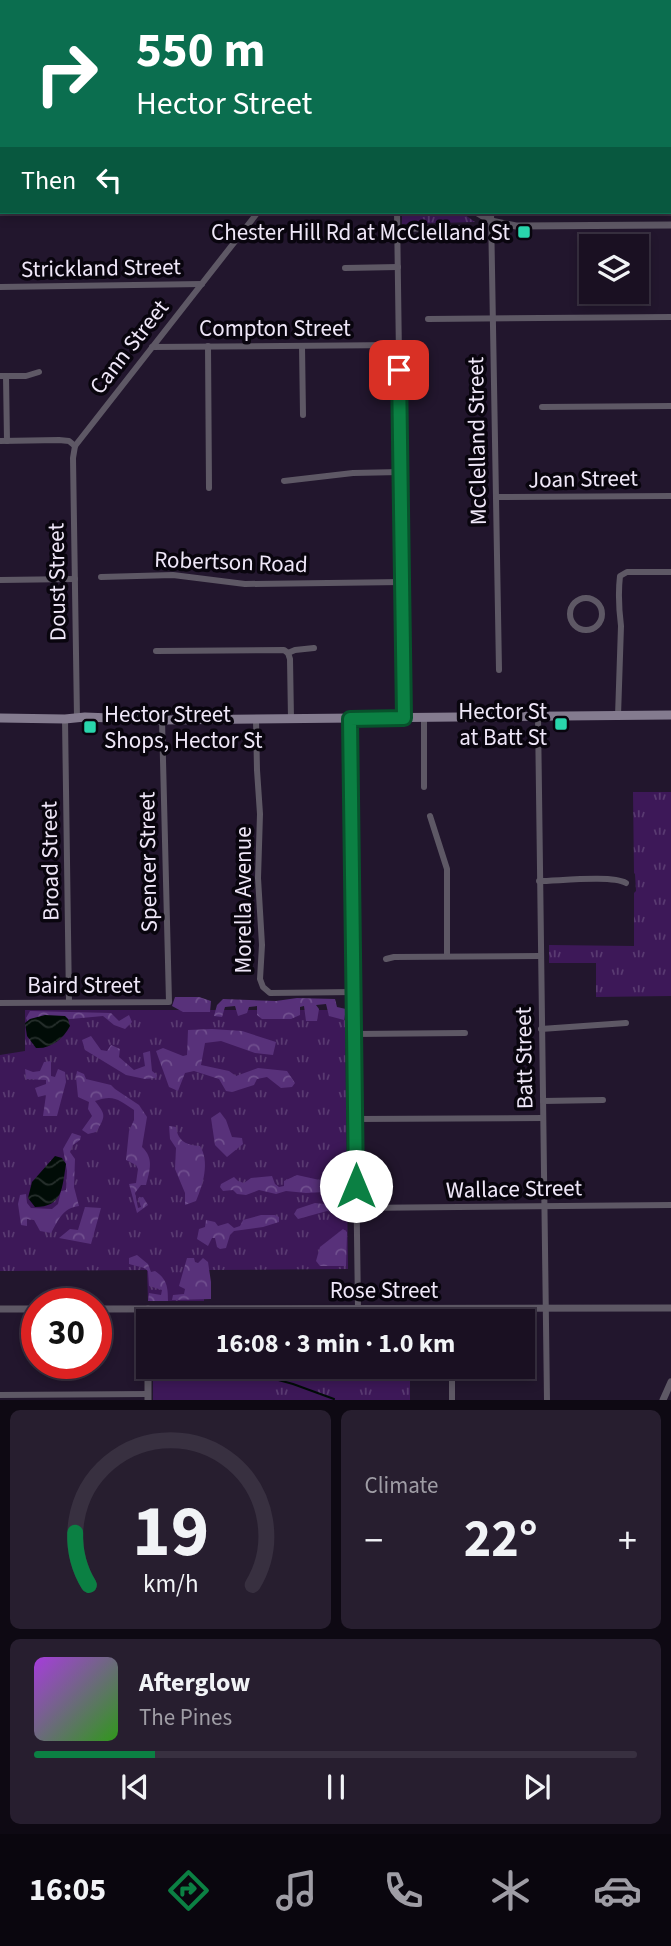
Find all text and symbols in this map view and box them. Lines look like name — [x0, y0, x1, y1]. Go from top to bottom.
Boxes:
text: 550 m — [136, 16, 265, 86]
icon: right — [21, 28, 112, 119]
text: Hector Street — [136, 81, 312, 127]
icon: left — [90, 161, 128, 199]
text: Then — [21, 162, 76, 199]
place label: Chester Hill Rd at McClelland St — [211, 216, 510, 249]
marker: Chester Hill Rd at McClelland St — [516, 224, 532, 240]
map controls — [579, 234, 649, 304]
button: layers — [579, 234, 649, 304]
street label: Strickland Street — [21, 250, 182, 286]
street label: Cann Street — [81, 292, 177, 401]
street label: Compton Street — [199, 312, 351, 345]
pin — [369, 340, 429, 400]
icon: arrive — [380, 351, 418, 389]
street label: McClelland Street — [459, 356, 495, 526]
street label: Joan Street — [528, 462, 638, 496]
street label: Doust Street — [39, 522, 75, 641]
street label: Robertson Road — [154, 543, 308, 581]
place label: Hector St at Batt St — [458, 695, 547, 754]
place label: Hector Street Shops, Hector St — [104, 698, 263, 757]
marker: Hector St at Batt St — [553, 716, 569, 732]
marker: Hector Street Shops, Hector St — [82, 719, 98, 735]
street label: Spencer Street — [130, 791, 166, 933]
street label: Broad Street — [32, 800, 68, 921]
street label: Morella Avenue — [227, 826, 260, 974]
street label: Baird Street — [27, 969, 141, 1002]
street label: Batt Street — [507, 1006, 541, 1109]
position arrow — [319, 1149, 393, 1223]
street label: Wallace Street — [446, 1171, 583, 1207]
street label: Rose Street — [330, 1274, 438, 1307]
speed limit sign: 30 — [21, 1288, 112, 1379]
text: 16:08 · 3 min · 1.0 km — [216, 1325, 455, 1362]
text: Climate — [365, 1469, 438, 1502]
text: 19 — [132, 1481, 209, 1585]
text: 22° — [464, 1503, 538, 1577]
text: − — [365, 1514, 383, 1568]
text: + — [618, 1514, 637, 1568]
text: km/h — [143, 1566, 198, 1602]
text: Afterglow — [139, 1664, 250, 1701]
text: The Pines — [139, 1701, 232, 1734]
icon: previous — [116, 1768, 154, 1806]
icon: pause — [317, 1768, 355, 1806]
icon: next — [518, 1768, 556, 1806]
icon: directions — [164, 1866, 213, 1915]
icon: music — [272, 1866, 321, 1915]
icon: phone — [379, 1866, 428, 1915]
icon: climate — [486, 1866, 535, 1915]
icon: car — [593, 1866, 642, 1915]
text: 16:05 — [29, 1867, 106, 1913]

